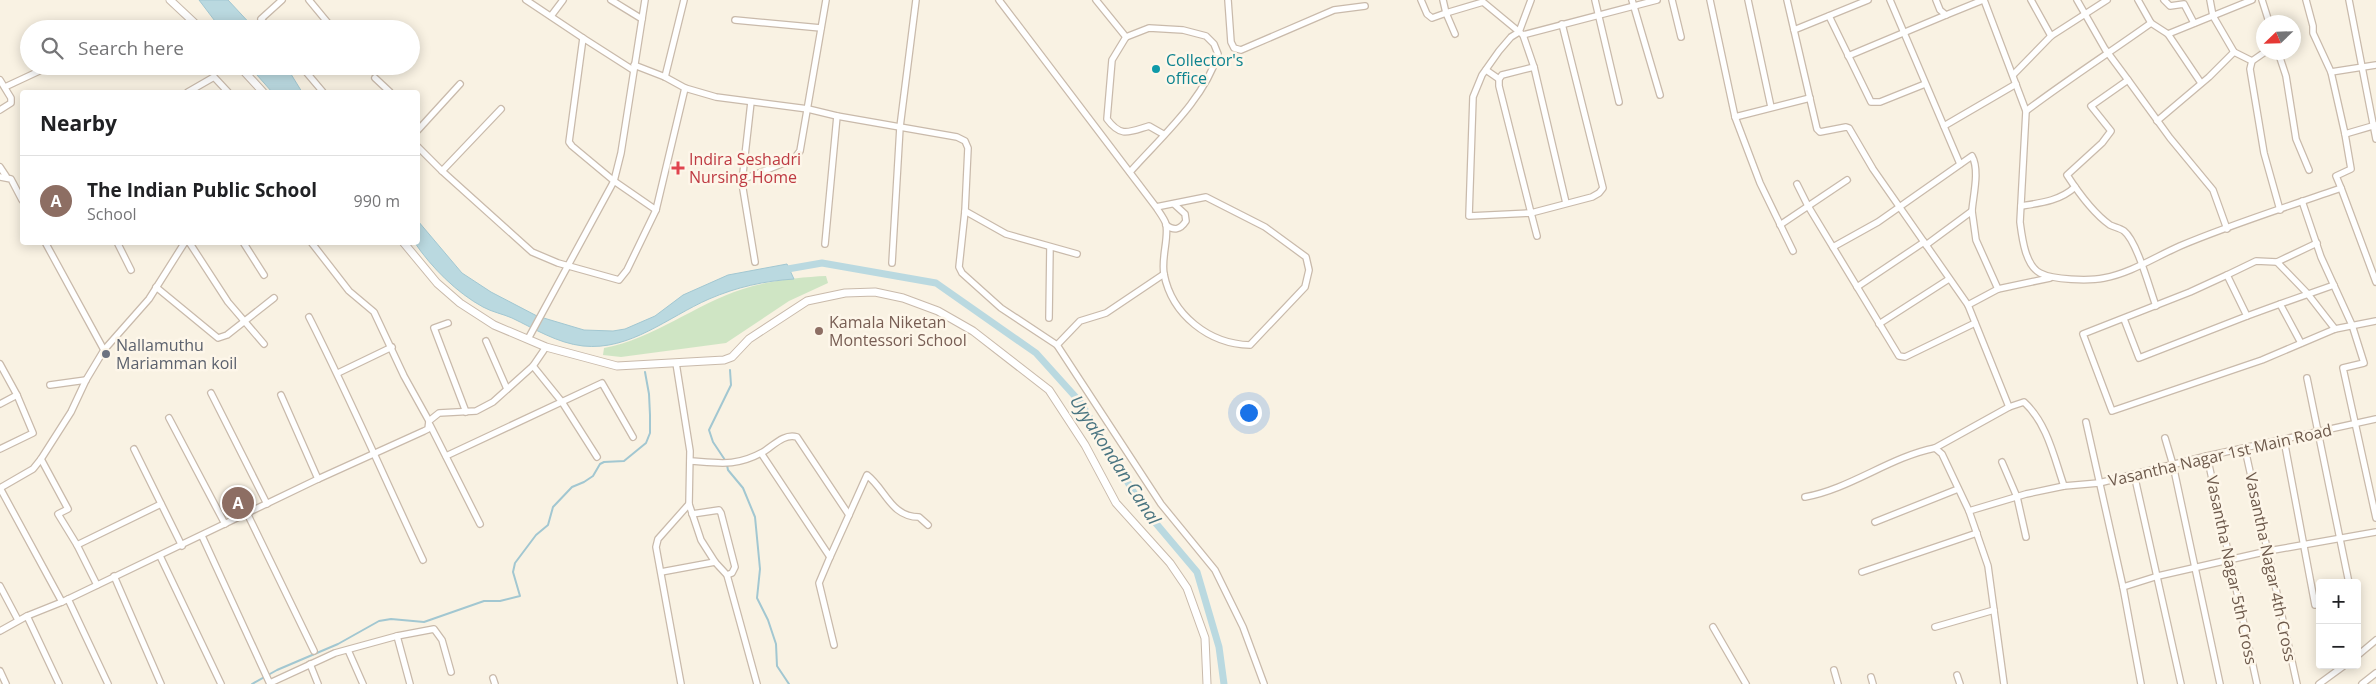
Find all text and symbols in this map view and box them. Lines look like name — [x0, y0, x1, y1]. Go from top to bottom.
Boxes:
north arrow — [2256, 15, 2301, 60]
search box — [20, 20, 420, 75]
icon: search — [38, 34, 66, 62]
text: Search here — [78, 35, 184, 61]
place label: Collector's office — [1166, 49, 1243, 89]
marker: Collector's office — [1150, 63, 1162, 75]
text: Nearby — [40, 109, 117, 137]
place label: Indira Seshadri Nursing Home — [689, 148, 801, 188]
marker: Indira Seshadri Nursing Home — [671, 161, 685, 175]
text: The Indian Public School — [87, 177, 317, 203]
text: A — [50, 190, 62, 212]
text: 990 m — [354, 190, 400, 212]
text: School — [87, 203, 137, 225]
place label: Kamala Niketan Montessori School — [829, 311, 967, 351]
marker: Kamala Niketan Montessori School — [813, 325, 825, 337]
place label: Nallamuthu Mariamman koil — [116, 334, 237, 374]
marker: Nallamuthu Mariamman koil — [100, 348, 112, 360]
water label: Uyyakondan Canal — [1065, 390, 1167, 529]
your location — [1236, 400, 1262, 426]
street label: Vasantha Nagar 1st Main Road — [2106, 419, 2334, 491]
street label: Vasantha Nagar 4th Cross — [2240, 470, 2302, 664]
street label: Vasantha Nagar 5th Cross — [2201, 473, 2263, 667]
pin: A — [222, 484, 254, 522]
map controls — [2316, 579, 2361, 669]
button: + — [2316, 579, 2361, 624]
button: − — [2316, 624, 2361, 669]

